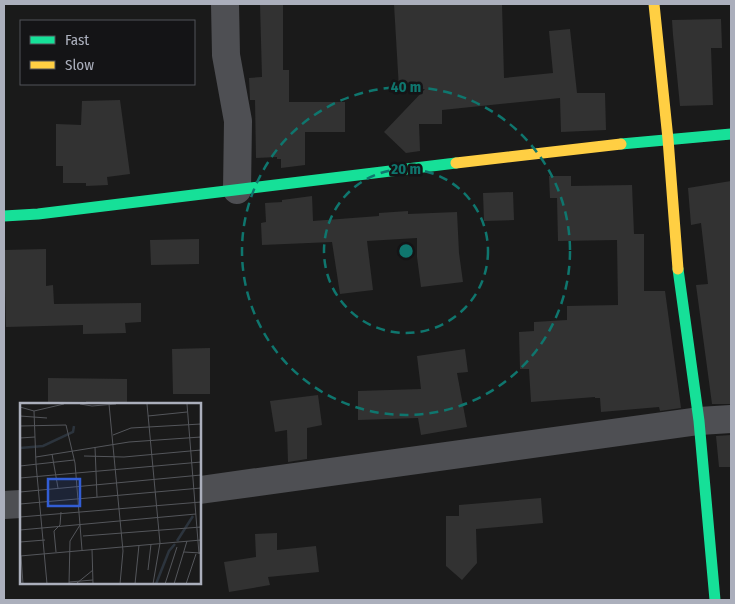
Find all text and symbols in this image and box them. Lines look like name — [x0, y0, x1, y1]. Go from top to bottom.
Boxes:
legend — [20, 20, 195, 85]
text: Fast — [65, 31, 89, 49]
text: Slow — [65, 56, 94, 74]
text: 40 m — [391, 78, 421, 96]
text: 20 m — [390, 160, 421, 178]
centre of rings — [397, 242, 415, 260]
inset map — [20, 403, 201, 584]

